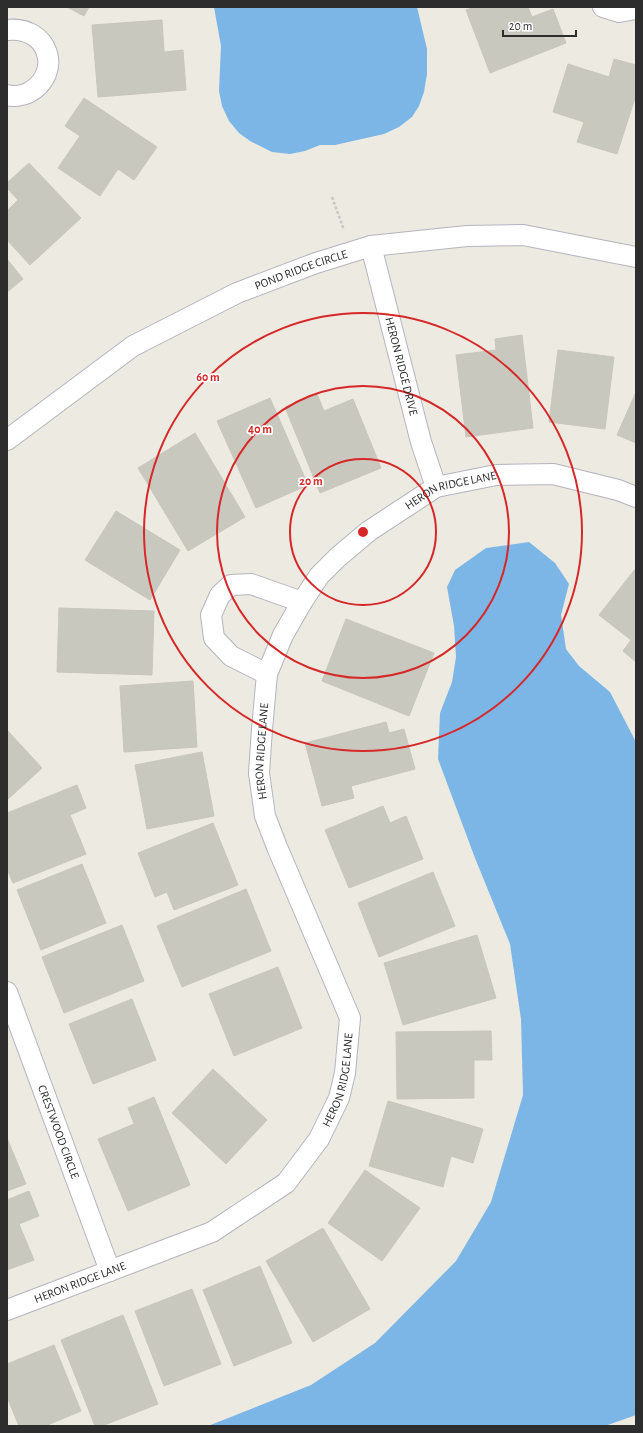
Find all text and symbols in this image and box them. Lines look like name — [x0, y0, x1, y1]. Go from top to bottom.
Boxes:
scale bar — [503, 12, 576, 38]
text: 20 m — [509, 20, 532, 32]
street label: POND RIDGE CIRCLE — [253, 248, 349, 292]
street label: HERON RIDGE DRIVE — [383, 316, 420, 417]
text: 60 m — [196, 371, 220, 383]
text: 40 m — [248, 423, 272, 435]
street label: HERON RIDGE LANE — [403, 469, 497, 512]
text: 20 m — [299, 475, 323, 487]
centre of rings — [356, 525, 370, 539]
street label: HERON RIDGE LANE — [253, 702, 270, 800]
street label: HERON RIDGE LANE — [320, 1032, 355, 1129]
street label: CRESTWOOD CIRCLE — [36, 1083, 81, 1180]
street label: HERON RIDGE LANE — [32, 1259, 128, 1305]

